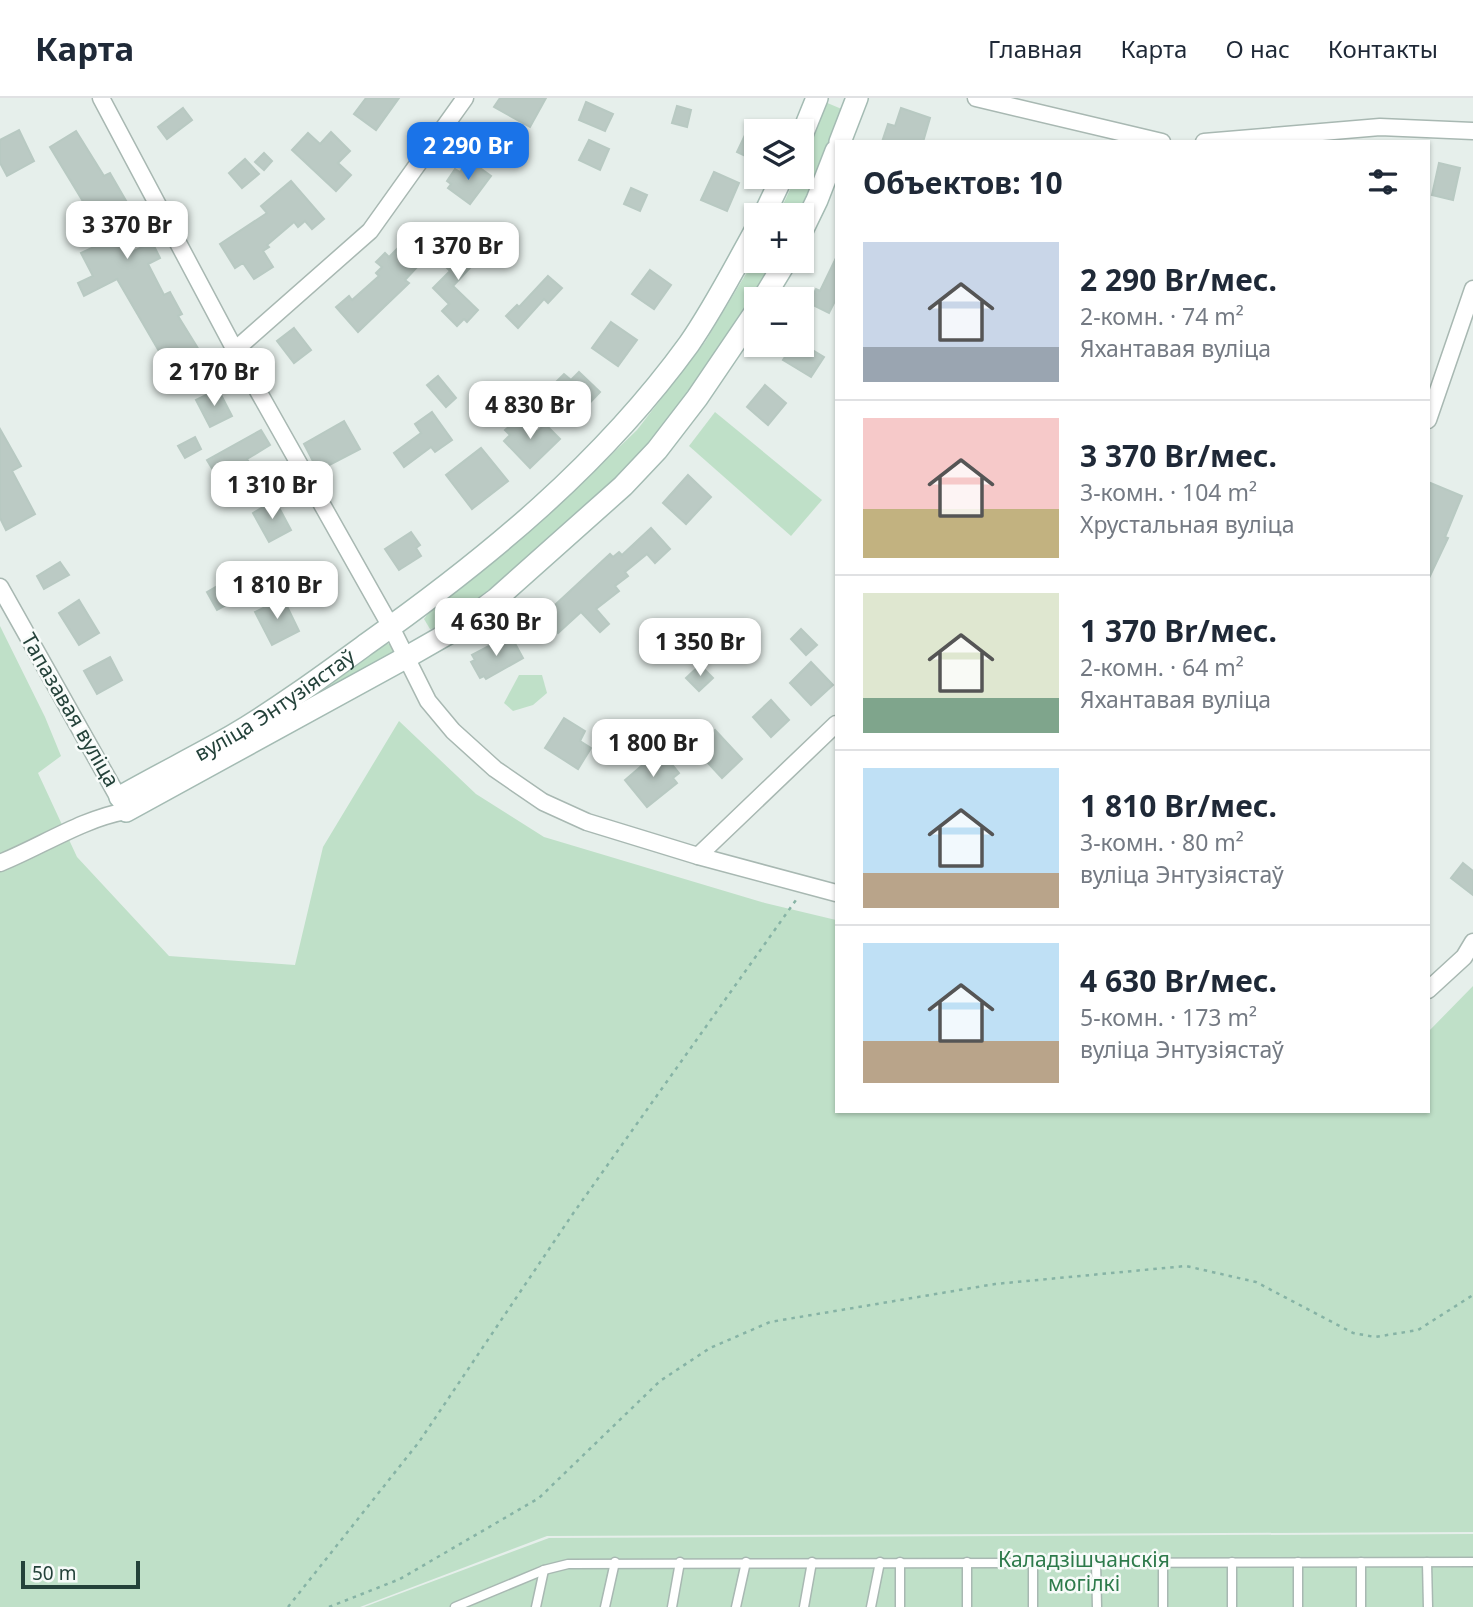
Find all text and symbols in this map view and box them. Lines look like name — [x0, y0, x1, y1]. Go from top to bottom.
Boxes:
text: Карта — [35, 26, 134, 71]
text: Главная — [988, 32, 1082, 65]
text: Карта — [1120, 32, 1187, 65]
text: О нас — [1225, 32, 1290, 65]
text: Контакты — [1328, 32, 1438, 65]
map controls — [744, 119, 814, 357]
button: layers — [744, 119, 814, 189]
pin: 2 290 Br — [396, 122, 540, 182]
text: 2 290 Br — [423, 129, 513, 161]
text: Объектов: 10 — [863, 162, 1063, 203]
icon: filters — [1364, 163, 1402, 201]
pin: 3 370 Br — [55, 202, 199, 261]
button: + — [744, 203, 814, 273]
text: 3 370 Br — [82, 208, 172, 240]
pin: 1 370 Br — [386, 222, 530, 282]
text: 1 370 Br — [413, 229, 503, 261]
text: 2 290 Br/мес. — [1080, 259, 1277, 300]
icon: home — [919, 270, 1003, 354]
button: − — [744, 287, 814, 357]
text: 2-комн. · 74 m² — [1080, 300, 1244, 332]
text: Яхантавая вуліца — [1080, 332, 1271, 364]
pin: 2 170 Br — [142, 348, 286, 408]
text: 2 170 Br — [169, 355, 259, 387]
pin: 4 830 Br — [458, 382, 602, 441]
text: 4 830 Br — [485, 388, 575, 420]
text: 3 370 Br/мес. — [1080, 435, 1277, 476]
icon: home — [919, 446, 1003, 530]
pin: 1 310 Br — [200, 462, 344, 521]
text: 1 310 Br — [227, 468, 317, 500]
text: 3-комн. · 104 m² — [1080, 476, 1257, 508]
text: Хрустальная вуліца — [1080, 508, 1294, 540]
pin: 1 810 Br — [205, 561, 349, 621]
text: 1 810 Br — [232, 568, 322, 600]
pin: 4 630 Br — [424, 598, 568, 658]
text: 4 630 Br — [451, 605, 541, 637]
text: 1 370 Br/мес. — [1080, 610, 1277, 651]
pin: 1 350 Br — [628, 618, 772, 678]
icon: home — [919, 621, 1003, 705]
text: 1 350 Br — [655, 625, 745, 657]
street label: Тапазавая вуліца — [15, 627, 126, 792]
street label: вуліца Энтузіястаў — [189, 642, 360, 767]
text: 2-комн. · 64 m² — [1080, 651, 1244, 683]
text: Яхантавая вуліца — [1080, 683, 1271, 715]
pin: 1 800 Br — [581, 720, 725, 779]
text: 1 800 Br — [608, 726, 698, 758]
text: 1 810 Br/мес. — [1080, 785, 1277, 826]
icon: home — [919, 796, 1003, 880]
text: 3-комн. · 80 m² — [1080, 826, 1244, 858]
text: вуліца Энтузіястаў — [1080, 858, 1284, 890]
text: 4 630 Br/мес. — [1080, 960, 1277, 1001]
icon: home — [919, 971, 1003, 1055]
text: 5-комн. · 173 m² — [1080, 1001, 1257, 1033]
text: вуліца Энтузіястаў — [1080, 1033, 1284, 1065]
park label: Каладзішчанскія могілкі — [998, 1545, 1170, 1597]
scale bar — [21, 1558, 140, 1590]
text: 50 m — [32, 1560, 76, 1586]

